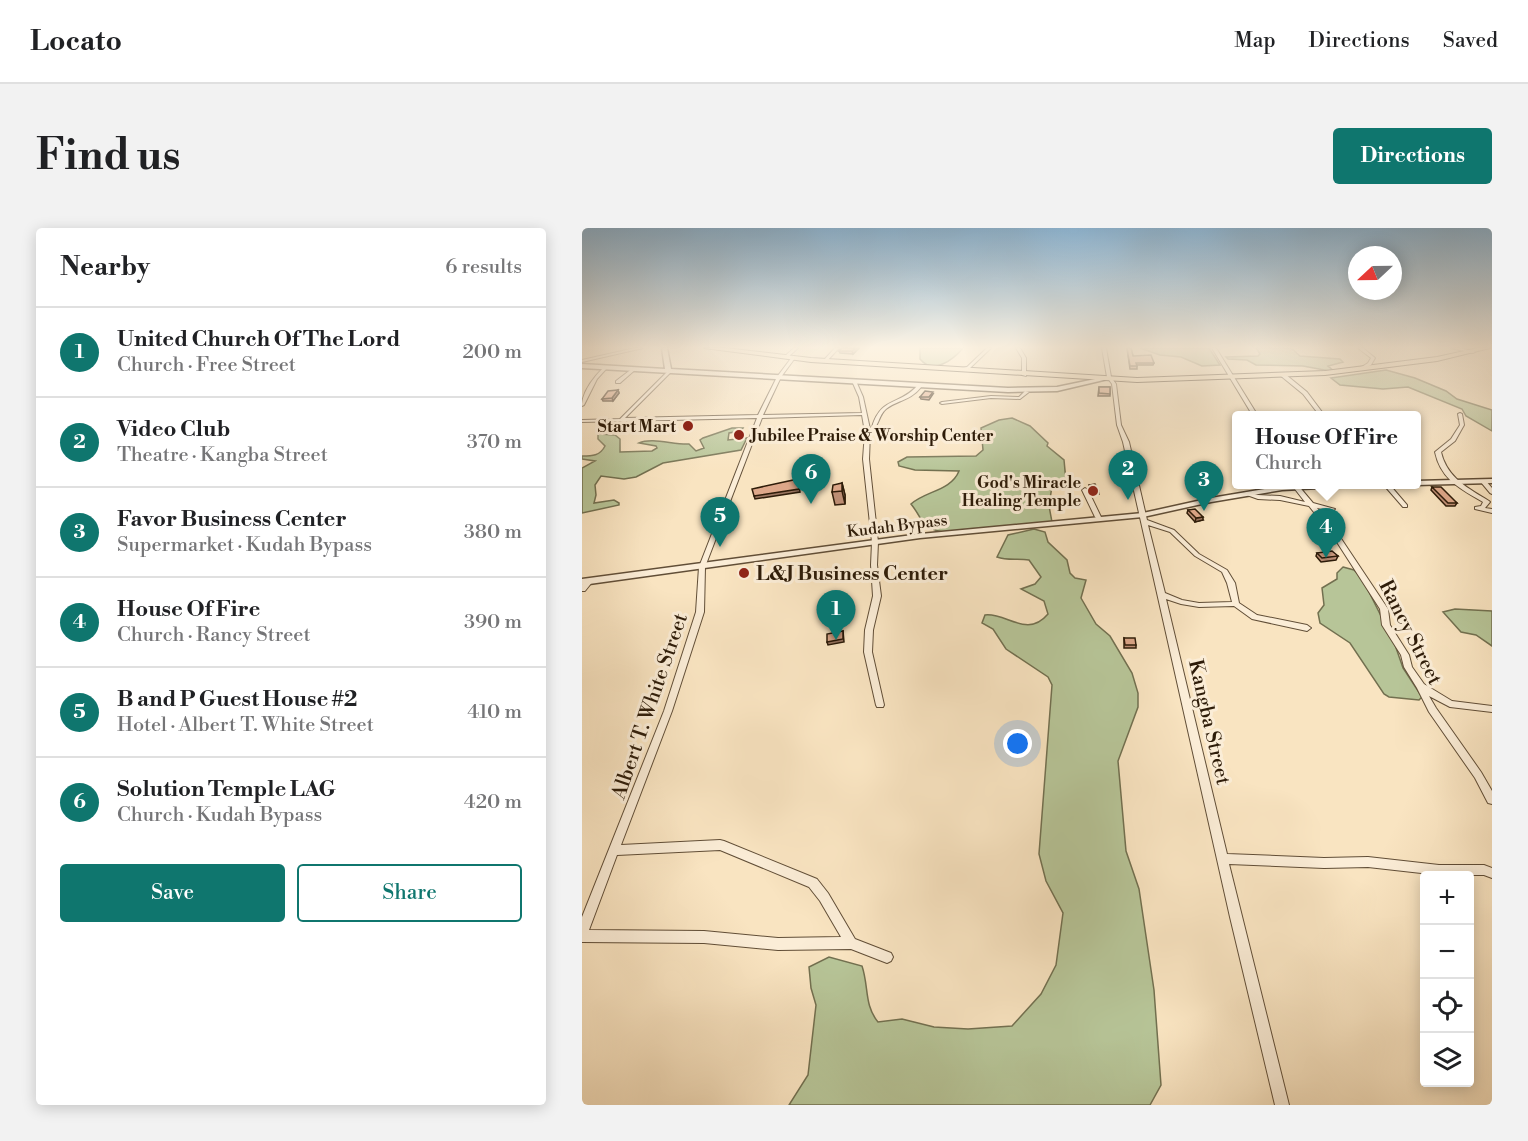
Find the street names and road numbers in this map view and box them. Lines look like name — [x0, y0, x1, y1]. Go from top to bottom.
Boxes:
street label: Kudah Bypass — [846, 510, 948, 542]
street label: Rancy Street — [1373, 576, 1447, 689]
street label: Albert T. White Street — [607, 610, 694, 804]
street label: Kangba Street — [1182, 657, 1235, 787]

